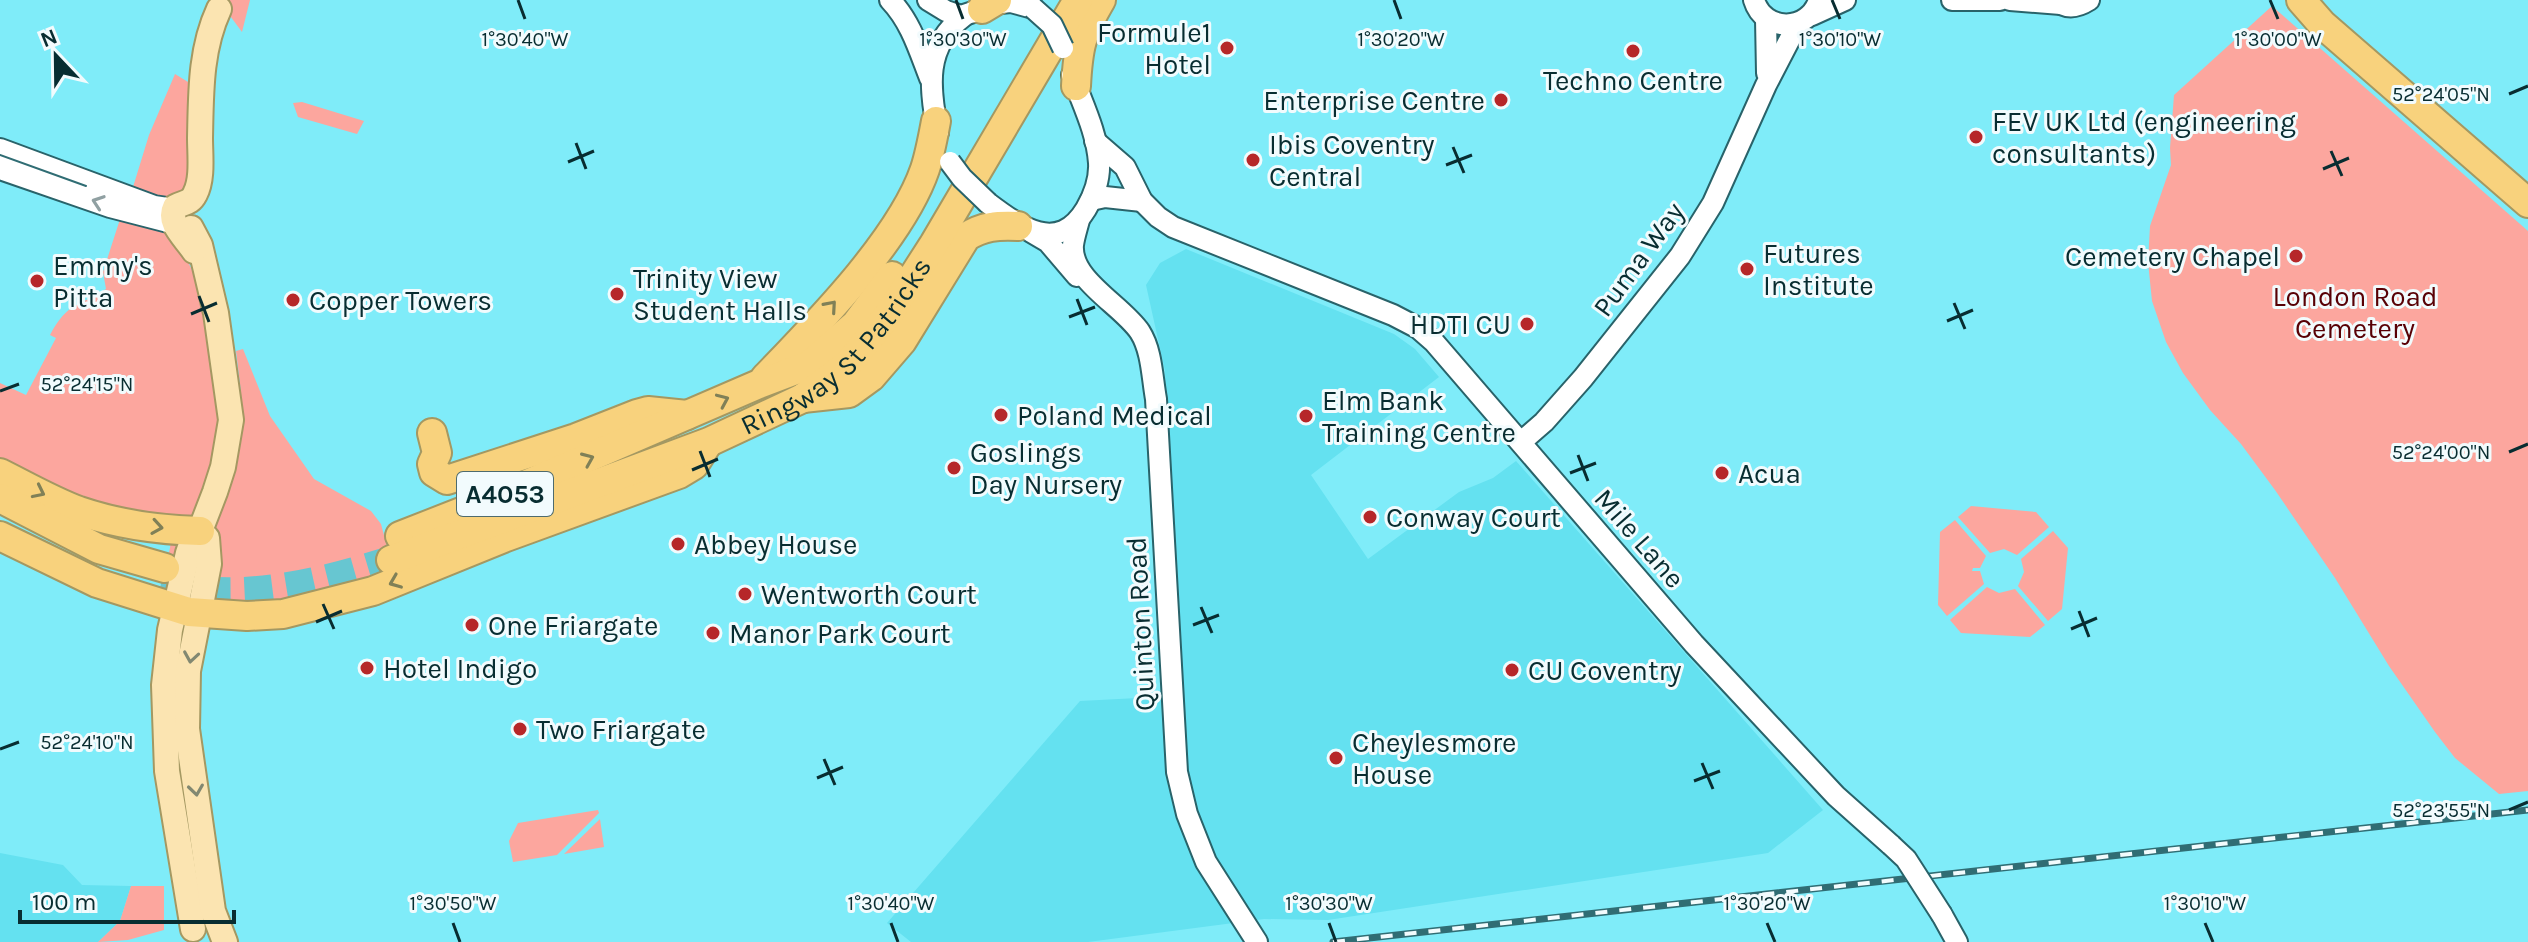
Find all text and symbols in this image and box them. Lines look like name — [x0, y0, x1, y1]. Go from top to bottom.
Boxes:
north arrow — [16, 16, 96, 96]
place label: Formule1 Hotel — [1097, 16, 1211, 81]
text: N — [37, 23, 61, 53]
text: 1°30'40"W — [482, 28, 569, 51]
text: 1°30'30"W — [919, 28, 1007, 51]
text: 1°30'20"W — [1357, 28, 1445, 51]
text: 1°30'10"W — [1799, 28, 1881, 51]
text: 1°30'00"W — [2234, 28, 2322, 51]
marker: Formule1 Hotel — [1218, 39, 1236, 57]
marker: Techno Centre — [1624, 42, 1642, 60]
place label: Techno Centre — [1543, 64, 1723, 97]
text: 52°24'05"N — [2392, 83, 2490, 106]
place label: Enterprise Centre — [1263, 84, 1485, 117]
marker: Enterprise Centre — [1492, 91, 1510, 109]
place label: FEV UK Ltd (engineering consultants) — [1992, 105, 2296, 170]
place label: Ibis Coventry Central — [1269, 128, 1435, 193]
marker: FEV UK Ltd (engineering consultants) — [1967, 128, 1985, 146]
marker: Ibis Coventry Central — [1244, 151, 1262, 169]
one-way arrow — [92, 196, 106, 212]
street label: Puma Way — [1586, 196, 1691, 323]
place label: Futures Institute — [1763, 237, 1874, 302]
place label: Cemetery Chapel — [2065, 240, 2280, 273]
marker: Cemetery Chapel — [2287, 247, 2305, 265]
place label: Emmy's Pitta — [53, 249, 153, 314]
street label: Ringway St Patricks — [735, 251, 938, 442]
marker: Futures Institute — [1738, 260, 1756, 278]
place label: Trinity View Student Halls — [633, 262, 807, 327]
marker: Emmy's Pitta — [28, 272, 46, 290]
park label: London Road Cemetery — [2272, 280, 2438, 345]
place label: Copper Towers — [309, 284, 492, 317]
marker: Trinity View Student Halls — [608, 285, 626, 303]
marker: Copper Towers — [284, 291, 302, 309]
one-way arrow — [821, 301, 835, 316]
place label: HDTI CU — [1410, 308, 1511, 341]
marker: HDTI CU — [1518, 315, 1536, 333]
text: 52°24'15"N — [41, 373, 133, 396]
place label: Elm Bank Training Centre — [1322, 384, 1516, 449]
one-way arrow — [715, 393, 729, 409]
place label: Poland Medical — [1017, 399, 1212, 432]
marker: Poland Medical — [992, 406, 1010, 424]
marker: Elm Bank Training Centre — [1297, 407, 1315, 425]
place label: Goslings Day Nursery — [970, 436, 1122, 501]
text: 52°24'00"N — [2392, 441, 2490, 464]
one-way arrow — [580, 452, 594, 468]
place label: Acua — [1738, 457, 1801, 490]
marker: Goslings Day Nursery — [945, 459, 963, 477]
marker: Acua — [1713, 464, 1731, 482]
road number: A4053 — [457, 472, 553, 516]
one-way arrow — [30, 482, 45, 498]
street label: Mile Lane — [1588, 482, 1692, 595]
place label: Conway Court — [1386, 501, 1561, 534]
marker: Conway Court — [1361, 508, 1379, 526]
one-way arrow — [150, 518, 164, 535]
place label: Abbey House — [694, 528, 857, 561]
marker: Abbey House — [669, 535, 687, 553]
street label: Quinton Road — [1119, 536, 1162, 712]
one-way arrow — [389, 572, 403, 589]
place label: Wentworth Court — [761, 578, 977, 611]
marker: Wentworth Court — [736, 585, 754, 603]
place label: One Friargate — [488, 609, 658, 642]
marker: One Friargate — [463, 616, 481, 634]
place label: Manor Park Court — [729, 617, 951, 650]
marker: Manor Park Court — [704, 624, 722, 642]
one-way arrow — [183, 650, 200, 663]
place label: Hotel Indigo — [383, 652, 537, 685]
place label: CU Coventry — [1528, 654, 1682, 687]
marker: Hotel Indigo — [358, 659, 376, 677]
marker: CU Coventry — [1503, 661, 1521, 679]
place label: Two Friargate — [536, 713, 706, 746]
marker: Two Friargate — [511, 720, 529, 738]
place label: Cheylesmore House — [1352, 726, 1516, 791]
text: 52°24'10"N — [40, 731, 134, 754]
marker: Cheylesmore House — [1327, 749, 1345, 767]
one-way arrow — [187, 783, 204, 797]
text: 52°23'55"N — [2392, 799, 2490, 822]
scale bar — [20, 874, 234, 924]
text: 100 m — [32, 888, 97, 916]
text: 1°30'50"W — [410, 892, 497, 915]
text: 1°30'40"W — [848, 892, 935, 915]
text: 1°30'30"W — [1285, 892, 1373, 915]
text: 1°30'20"W — [1723, 892, 1811, 915]
text: 1°30'10"W — [2164, 892, 2246, 915]

